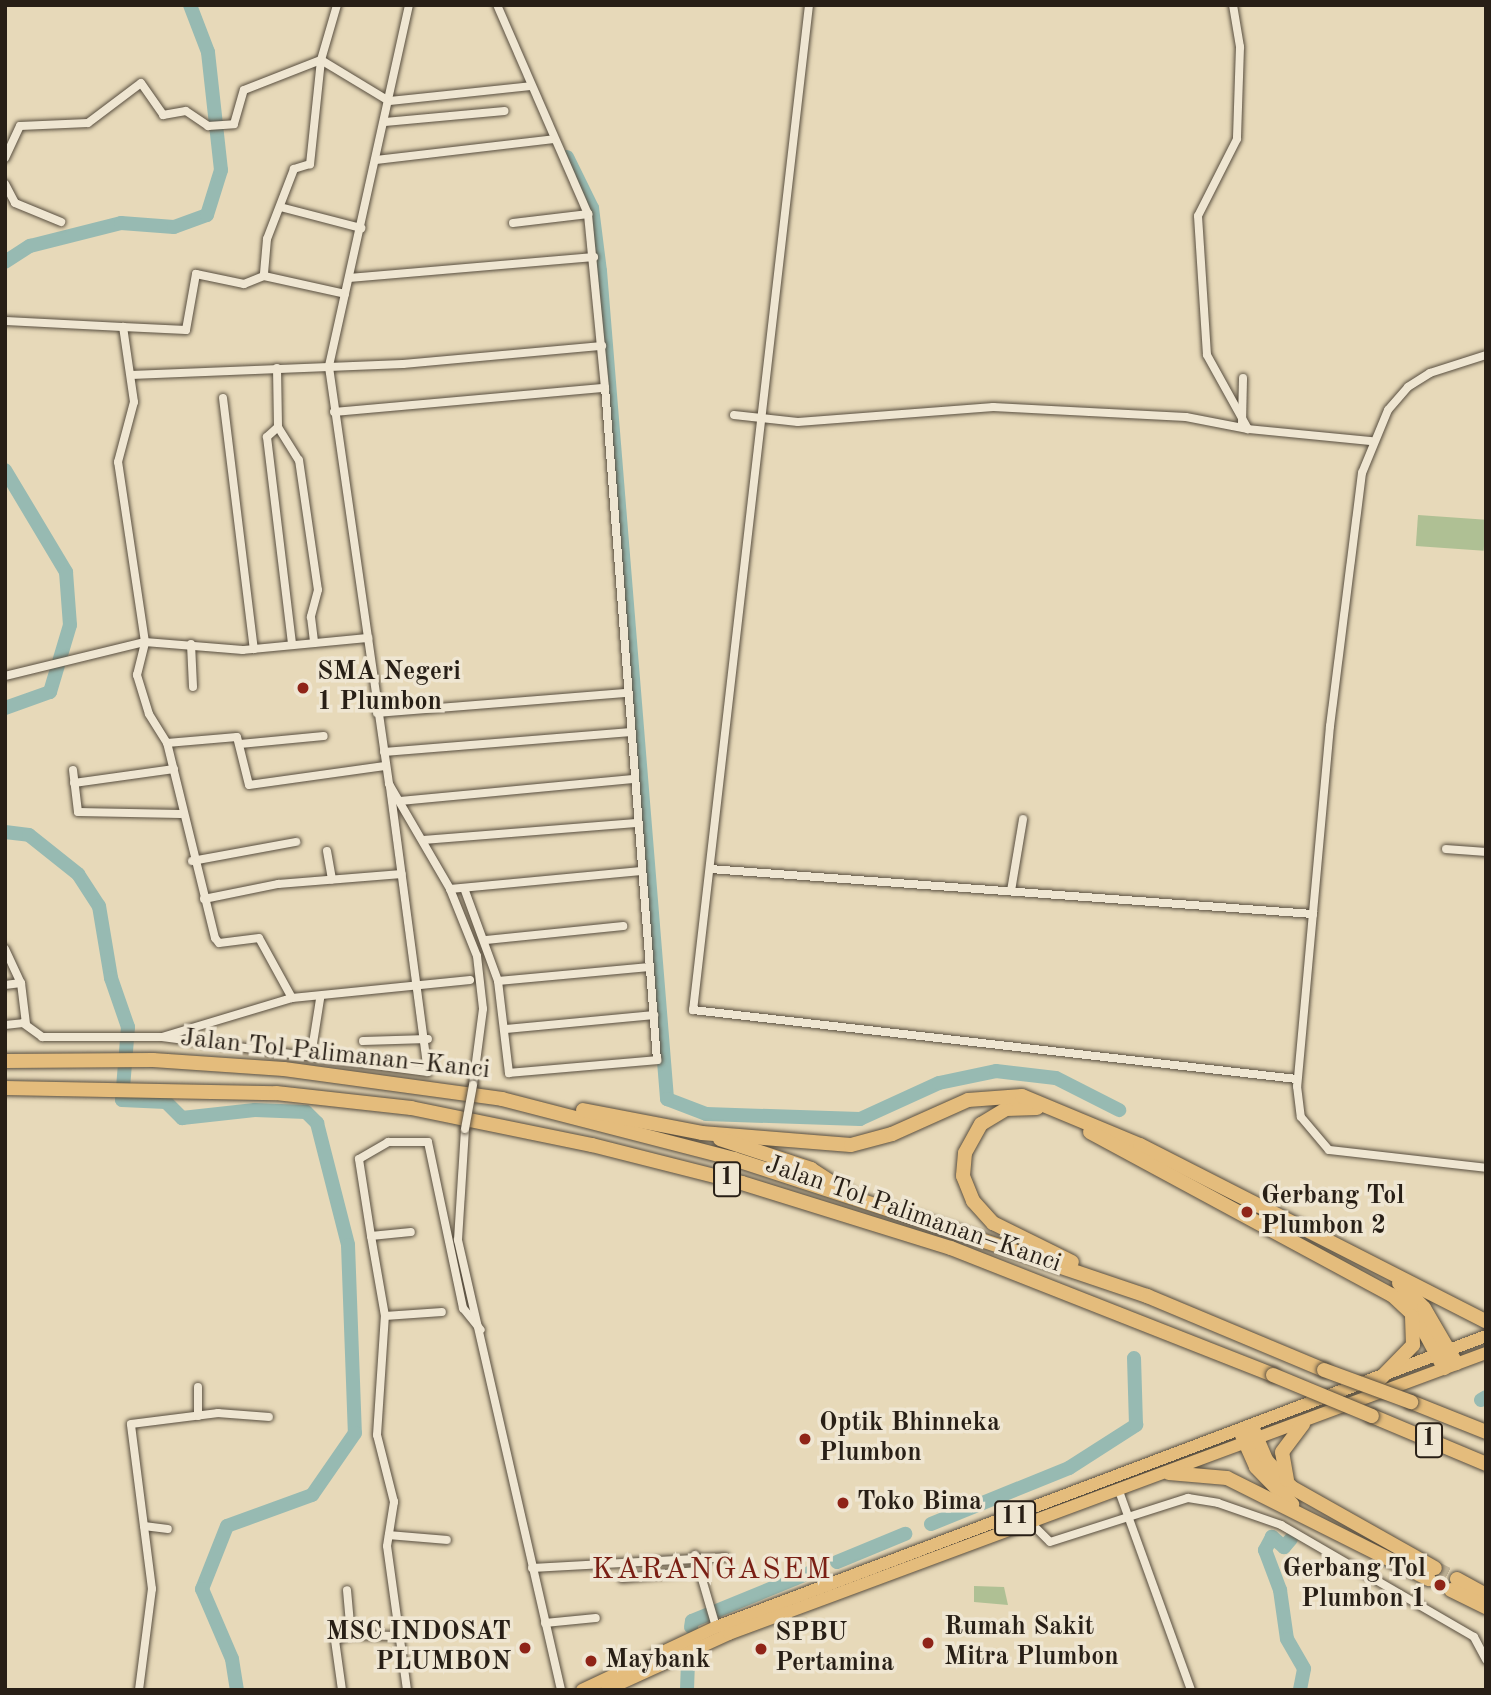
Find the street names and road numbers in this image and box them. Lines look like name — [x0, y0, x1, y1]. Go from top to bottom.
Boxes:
street label: Jalan Tol Palimanan–Kanci — [179, 1023, 491, 1087]
street label: Jalan Tol Palimanan–Kanci — [761, 1150, 1065, 1280]
road number: 1 — [713, 1158, 741, 1199]
road number: 1 — [1415, 1420, 1443, 1460]
road number: 11 — [994, 1498, 1036, 1538]

